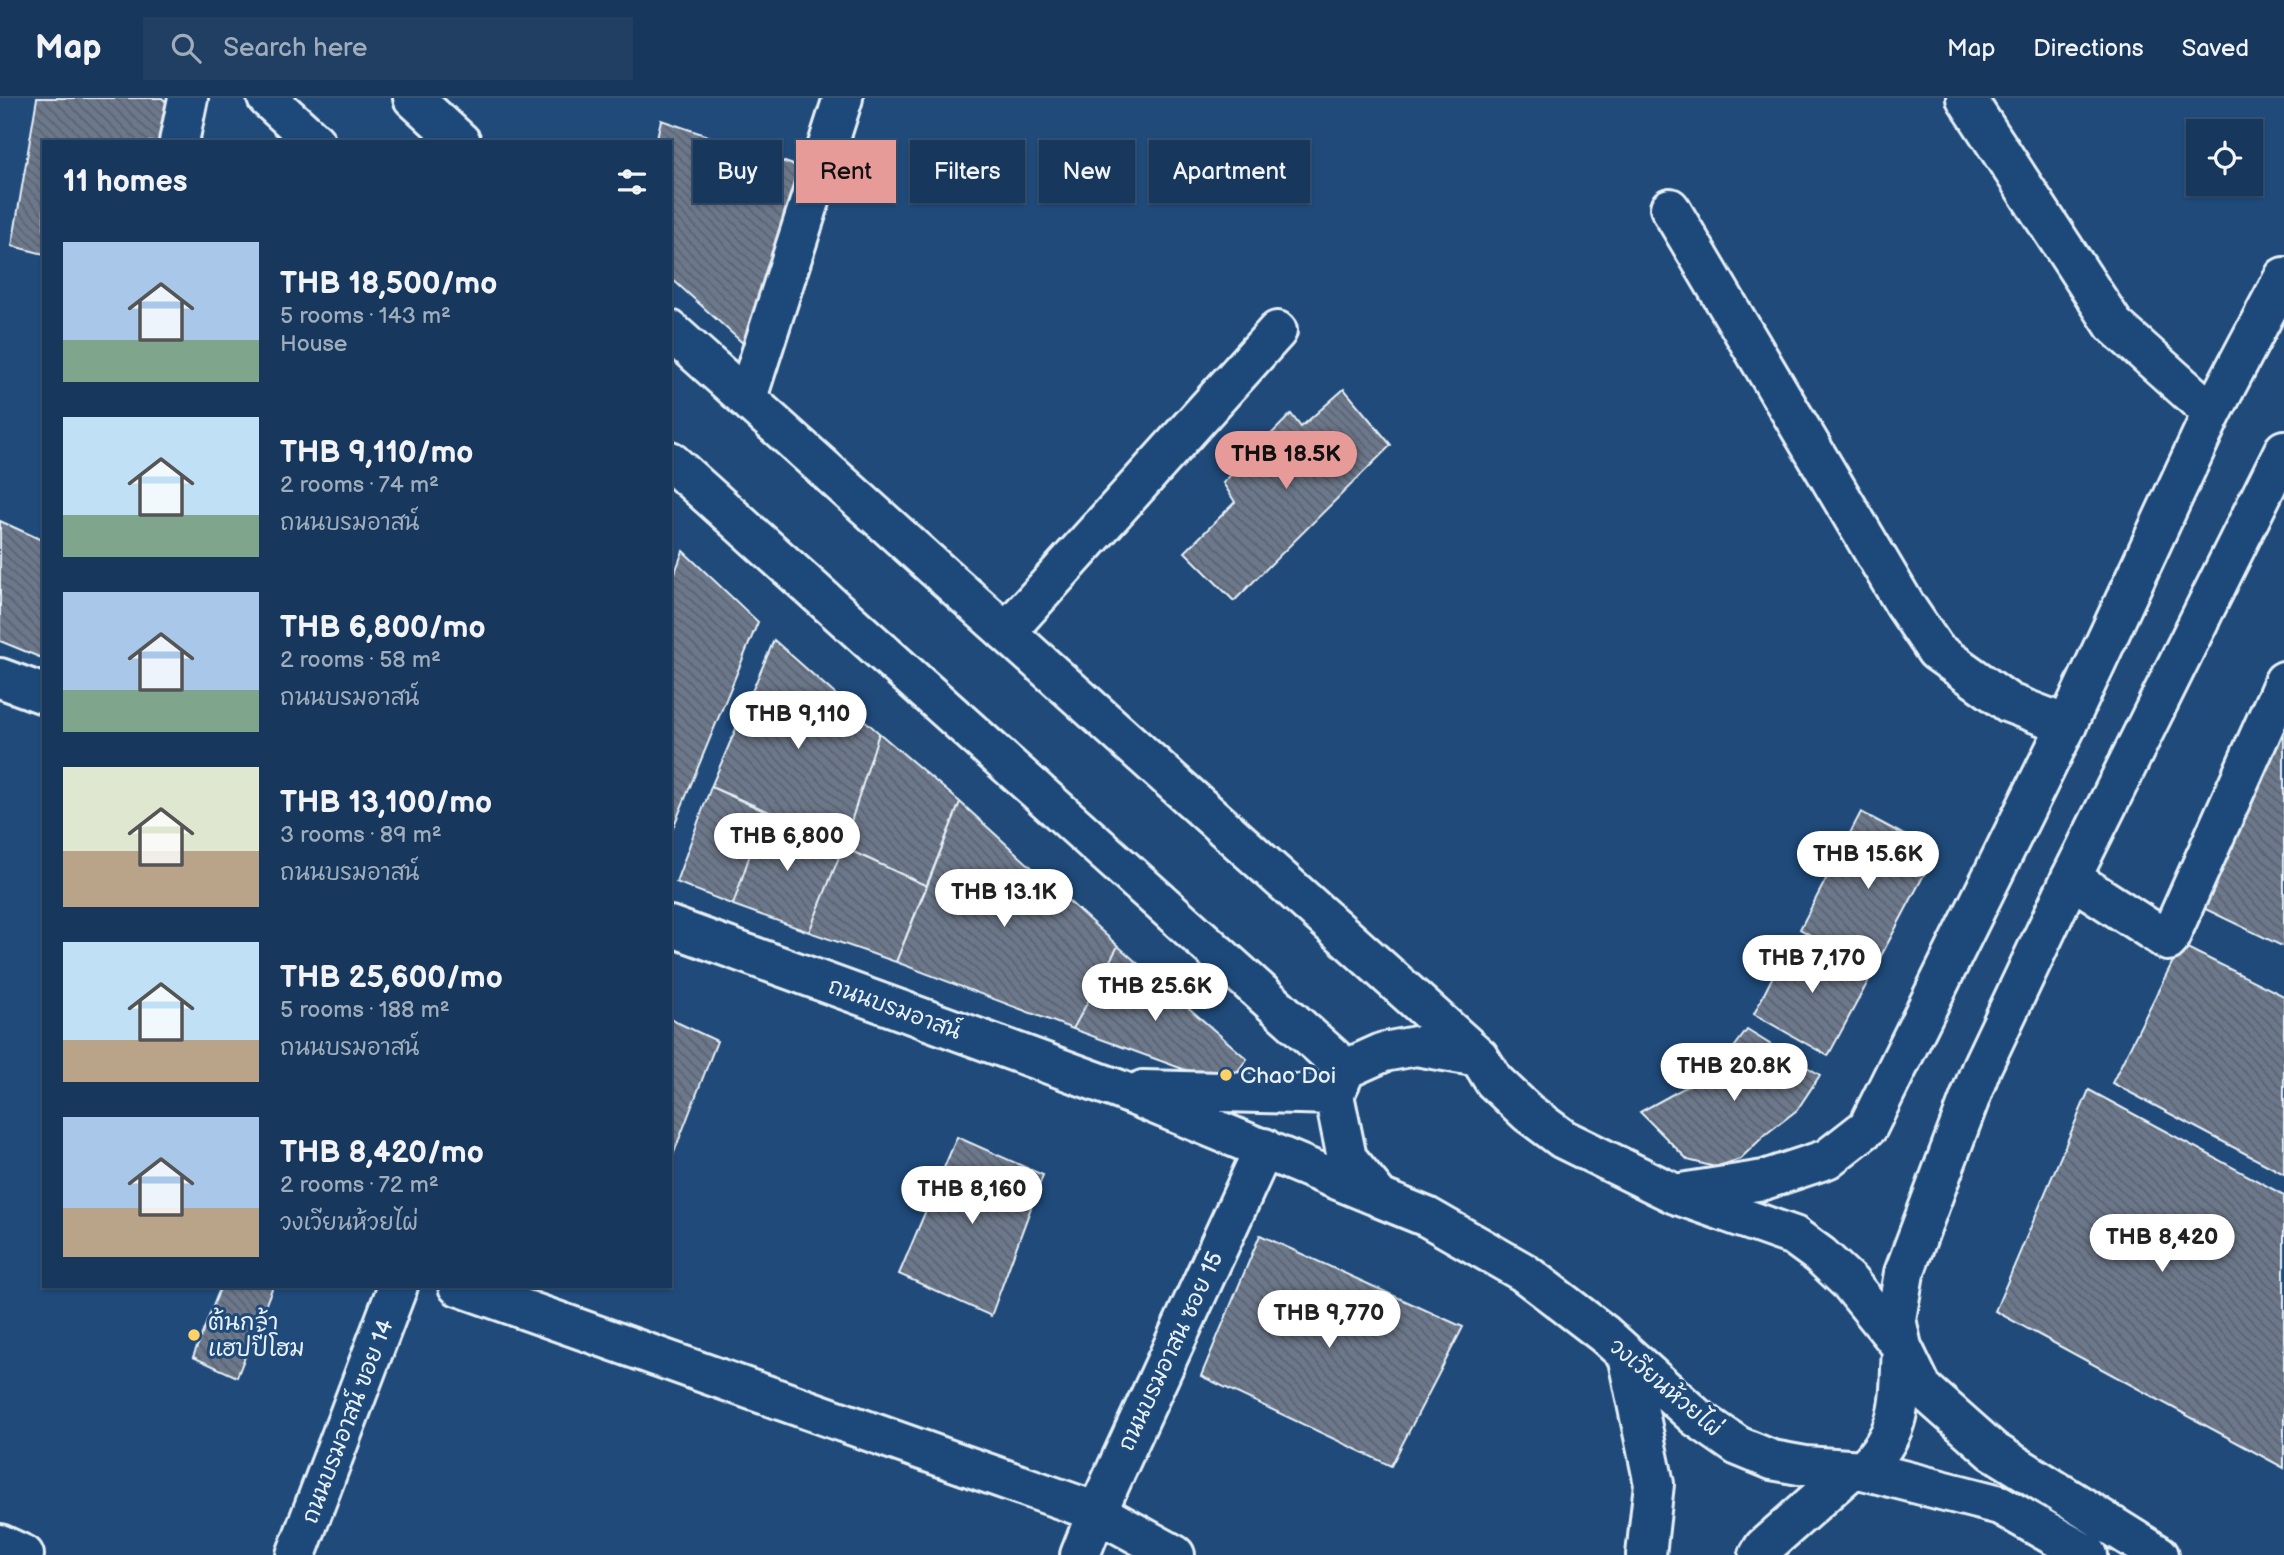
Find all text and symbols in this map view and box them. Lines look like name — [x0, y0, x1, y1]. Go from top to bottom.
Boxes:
search box — [143, 17, 633, 80]
text: Map — [35, 28, 101, 68]
icon: search — [167, 29, 205, 67]
text: Search here — [223, 33, 367, 64]
text: Map — [1947, 34, 1995, 63]
text: Directions — [2033, 34, 2144, 63]
text: Saved — [2182, 34, 2249, 63]
map controls — [2186, 119, 2263, 196]
button: locate — [2186, 119, 2263, 196]
chip: Buy — [693, 140, 782, 203]
chip: Rent — [796, 140, 896, 203]
chip: Filters — [910, 140, 1025, 203]
chip: New — [1039, 140, 1135, 203]
chip: Apartment — [1149, 140, 1310, 203]
icon: filters — [613, 163, 651, 201]
text: 11 homes — [63, 164, 187, 200]
text: THB 18,500/mo — [280, 266, 497, 302]
icon: home — [119, 270, 203, 354]
text: 5 rooms · 143 m² — [280, 302, 451, 330]
text: House — [280, 330, 347, 358]
pin: THB 18.5K — [1206, 432, 1366, 491]
text: THB 9,110/mo — [280, 435, 473, 471]
text: THB 18.5K — [1231, 440, 1341, 468]
icon: home — [119, 445, 203, 529]
text: 2 rooms · 74 m² — [280, 471, 439, 499]
text: ถนนบรมอาสน์ — [280, 509, 419, 537]
text: THB 6,800/mo — [280, 610, 486, 646]
icon: home — [119, 620, 203, 704]
text: 2 rooms · 58 m² — [280, 646, 441, 674]
text: ถนนบรมอาสน์ — [280, 684, 419, 712]
pin: THB 9,110 — [718, 692, 878, 751]
text: THB 9,110 — [746, 700, 850, 728]
text: THB 13,100/mo — [280, 785, 492, 821]
icon: home — [119, 795, 203, 879]
pin: THB 6,800 — [707, 814, 867, 873]
text: 3 rooms · 89 m² — [280, 821, 442, 849]
text: THB 6,800 — [730, 822, 844, 850]
pin: THB 15.6K — [1788, 832, 1948, 891]
text: THB 15.6K — [1813, 840, 1923, 868]
text: ถนนบรมอาสน์ — [280, 859, 419, 887]
pin: THB 13.1K — [924, 870, 1084, 929]
text: THB 13.1K — [951, 878, 1057, 906]
pin: THB 7,170 — [1732, 936, 1892, 995]
text: THB 7,170 — [1758, 944, 1866, 972]
text: THB 25,600/mo — [280, 960, 503, 996]
pin: THB 25.6K — [1075, 964, 1235, 1023]
street label: ถนนบรมอาสน์ — [824, 969, 966, 1046]
icon: home — [119, 970, 203, 1054]
text: THB 25.6K — [1098, 972, 1212, 1000]
text: 5 rooms · 188 m² — [280, 996, 450, 1024]
text: ถนนบรมอาสน์ — [280, 1034, 419, 1062]
pin: THB 20.8K — [1654, 1044, 1814, 1103]
text: THB 20.8K — [1677, 1052, 1791, 1080]
place label: Chao Doi — [1240, 1062, 1336, 1090]
marker: Chao Doi — [1218, 1067, 1234, 1083]
text: THB 8,420/mo — [280, 1135, 484, 1171]
icon: home — [119, 1145, 203, 1229]
pin: THB 8,160 — [892, 1166, 1052, 1226]
text: 2 rooms · 72 m² — [280, 1171, 439, 1199]
text: THB 8,160 — [917, 1175, 1027, 1203]
text: วงเวียนห้วยไผ่ — [280, 1209, 418, 1237]
pin: THB 8,420 — [2082, 1214, 2242, 1274]
text: THB 8,420 — [2106, 1223, 2218, 1251]
street label: ถนนบรมอาสน ซอย 15 — [1112, 1247, 1229, 1456]
pin: THB 9,770 — [1249, 1290, 1409, 1350]
text: THB 9,770 — [1274, 1299, 1384, 1327]
place label: ต้นกล้า แฮปปี้โฮม — [208, 1307, 305, 1363]
street label: ถนนบรมอาสน์ ฃอย 14 — [293, 1314, 400, 1527]
marker: ต้นกล้า แฮปปี้โฮม — [186, 1327, 202, 1343]
street label: วงเวียนห้วยไผ่ — [1603, 1330, 1729, 1443]

